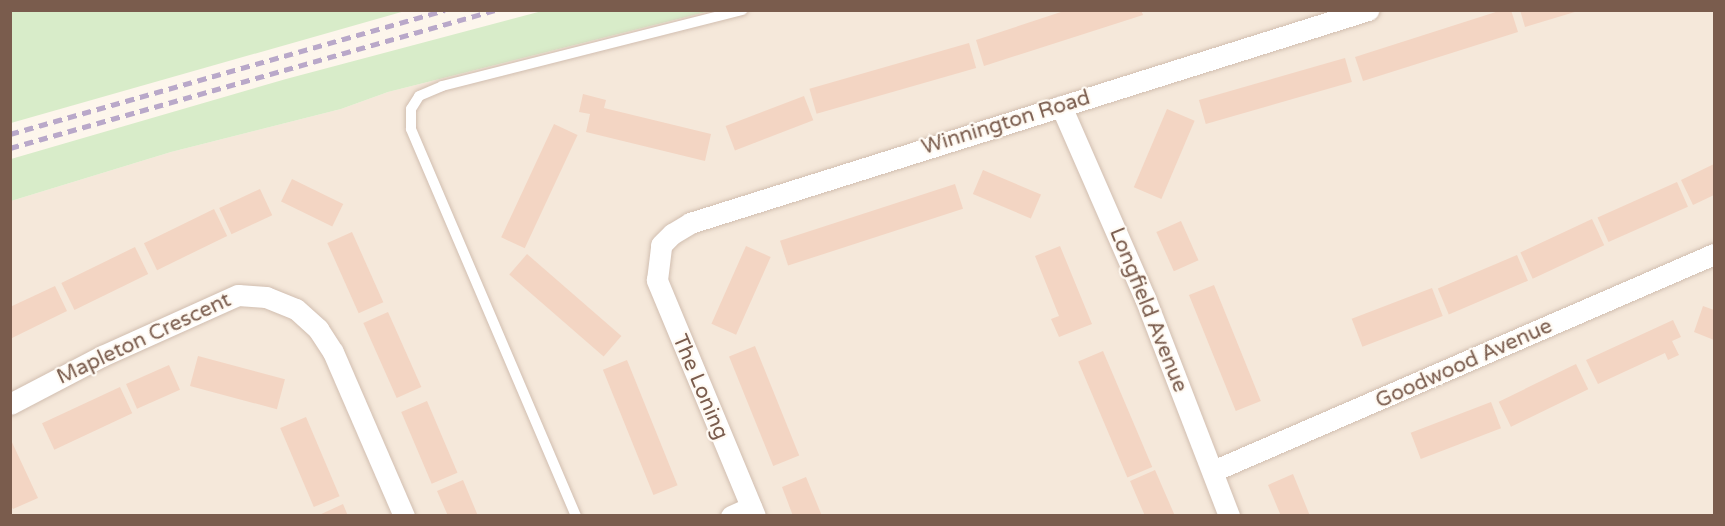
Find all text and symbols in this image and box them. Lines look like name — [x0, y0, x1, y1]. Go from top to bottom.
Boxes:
street label: Winnington Road — [919, 85, 1093, 161]
street label: Longfield Avenue — [1103, 224, 1193, 396]
street label: Mapleton Crescent — [53, 288, 235, 390]
street label: Goodwood Avenue — [1372, 314, 1556, 414]
street label: The Loning — [667, 331, 733, 443]

